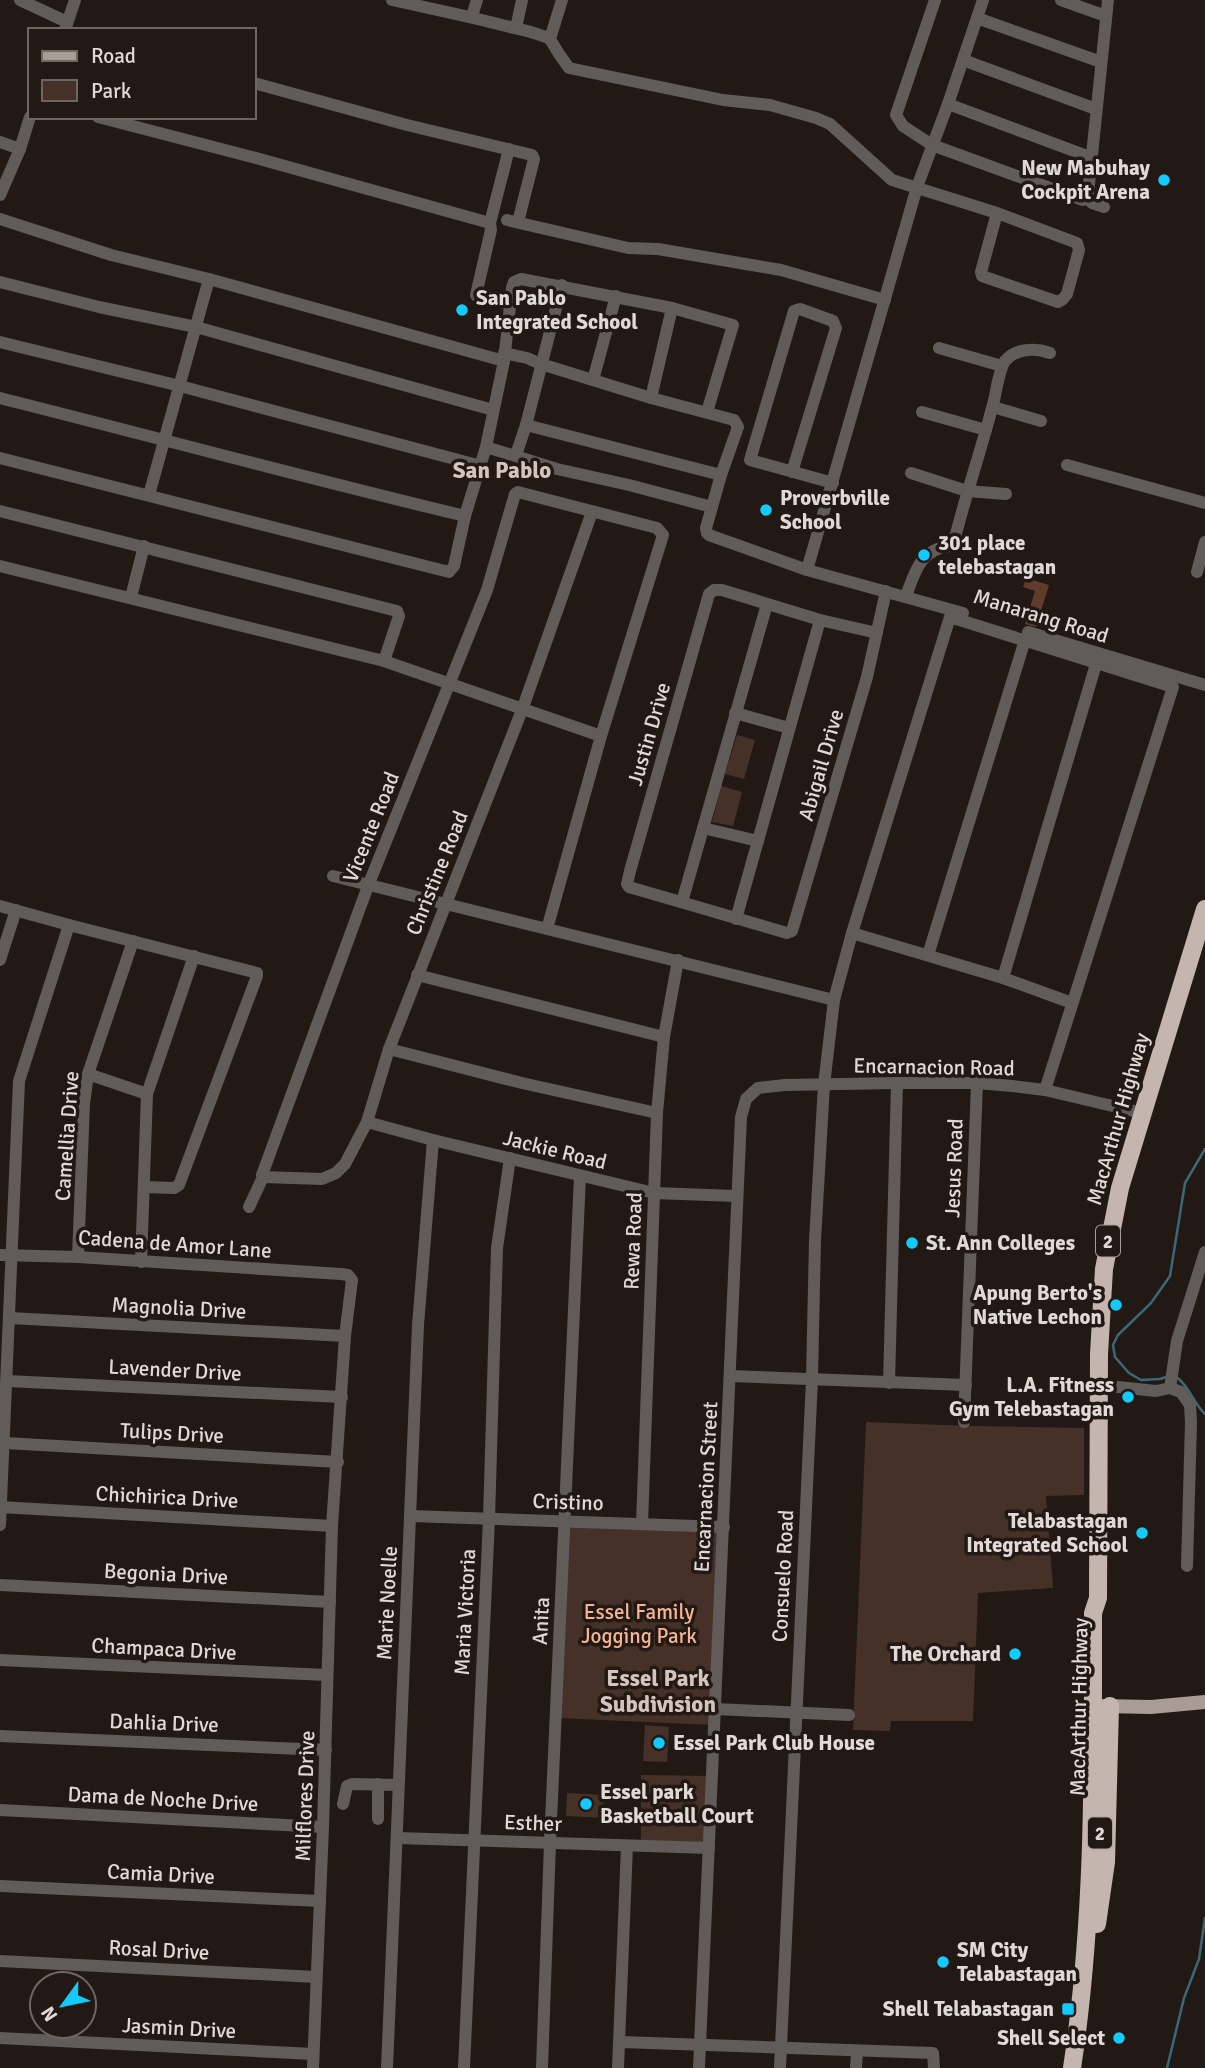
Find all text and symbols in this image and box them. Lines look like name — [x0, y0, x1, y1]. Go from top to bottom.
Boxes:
legend — [28, 28, 256, 119]
text: Road — [91, 43, 136, 69]
text: Park — [91, 78, 132, 104]
place label: New Mabuhay Cockpit Arena — [1021, 155, 1151, 205]
marker: New Mabuhay Cockpit Arena — [1156, 172, 1172, 188]
place label: San Pablo Integrated School — [476, 285, 638, 335]
marker: San Pablo Integrated School — [454, 302, 470, 318]
district label: San Pablo — [453, 456, 551, 485]
place label: Proverbville School — [780, 485, 890, 535]
marker: Proverbville School — [758, 502, 774, 518]
place label: 301 place telebastagan — [937, 530, 1056, 580]
marker: 301 place telebastagan — [916, 547, 932, 563]
street label: Manarang Road — [970, 583, 1112, 649]
street label: Justin Drive — [622, 679, 676, 789]
street label: Abigail Drive — [793, 706, 849, 824]
street label: Vicente Road — [337, 768, 405, 886]
street label: Christine Road — [400, 807, 474, 939]
street label: MacArthur Highway — [1081, 1030, 1155, 1208]
street label: Encarnacion Road — [853, 1053, 1015, 1081]
street label: Camellia Drive — [49, 1070, 85, 1202]
street label: Jesus Road — [939, 1118, 969, 1218]
street label: Jackie Road — [501, 1125, 609, 1175]
street label: Rewa Road — [618, 1192, 648, 1290]
street label: Cadena de Amor Lane — [77, 1224, 273, 1264]
road number: 2 — [1096, 1226, 1120, 1256]
place label: St. Ann Colleges — [926, 1230, 1075, 1256]
marker: St. Ann Colleges — [904, 1235, 920, 1251]
place label: Apung Berto's Native Lechon — [973, 1280, 1102, 1330]
street label: Magnolia Drive — [111, 1291, 247, 1325]
marker: Apung Berto's Native Lechon — [1108, 1297, 1124, 1313]
street label: Lavender Drive — [108, 1354, 242, 1386]
place label: L.A. Fitness Gym Telebastagan — [949, 1372, 1114, 1422]
marker: L.A. Fitness Gym Telebastagan — [1120, 1389, 1136, 1405]
street label: Encarnacion Street — [689, 1401, 723, 1573]
street label: Tulips Drive — [120, 1417, 224, 1449]
street label: Chichirica Drive — [95, 1480, 239, 1514]
street label: Cristino — [532, 1488, 604, 1516]
place label: Telabastagan Integrated School — [966, 1508, 1128, 1558]
street label: Consuelo Road — [767, 1509, 799, 1643]
marker: Telabastagan Integrated School — [1134, 1525, 1150, 1541]
street label: Marie Noelle — [371, 1545, 403, 1661]
street label: Maria Victoria — [449, 1548, 481, 1676]
street label: Begonia Drive — [103, 1558, 229, 1590]
street label: Anita — [527, 1596, 555, 1646]
park label: Essel Family Jogging Park — [581, 1599, 697, 1649]
street label: MacArthur Highway — [1064, 1617, 1094, 1796]
street label: Champaca Drive — [91, 1632, 237, 1666]
place label: The Orchard — [890, 1641, 1001, 1667]
marker: The Orchard — [1007, 1646, 1023, 1662]
district label: Essel Park Subdivision — [600, 1664, 716, 1719]
street label: Dahlia Drive — [109, 1708, 219, 1738]
street label: Milflores Drive — [290, 1730, 320, 1862]
place label: Essel Park Club House — [673, 1730, 875, 1756]
marker: Essel Park Club House — [651, 1735, 667, 1751]
place label: Essel park Basketball Court — [600, 1779, 754, 1829]
street label: Dama de Noche Drive — [67, 1781, 259, 1817]
marker: Essel park Basketball Court — [578, 1796, 594, 1812]
street label: Esther — [504, 1809, 563, 1837]
road number: 2 — [1088, 1817, 1112, 1848]
street label: Camia Drive — [106, 1858, 216, 1890]
street label: Rosal Drive — [108, 1934, 210, 1966]
place label: SM City Telabastagan — [957, 1937, 1077, 1987]
marker: SM City Telabastagan — [935, 1954, 951, 1970]
north arrow — [28, 1970, 98, 2040]
place label: Shell Telabastagan — [883, 1996, 1054, 2022]
marker: Shell Telabastagan — [1060, 2001, 1076, 2017]
text: N — [36, 2002, 63, 2026]
street label: Jasmin Drive — [121, 2012, 237, 2044]
place label: Shell Select — [997, 2025, 1105, 2051]
marker: Shell Select — [1111, 2030, 1127, 2046]

